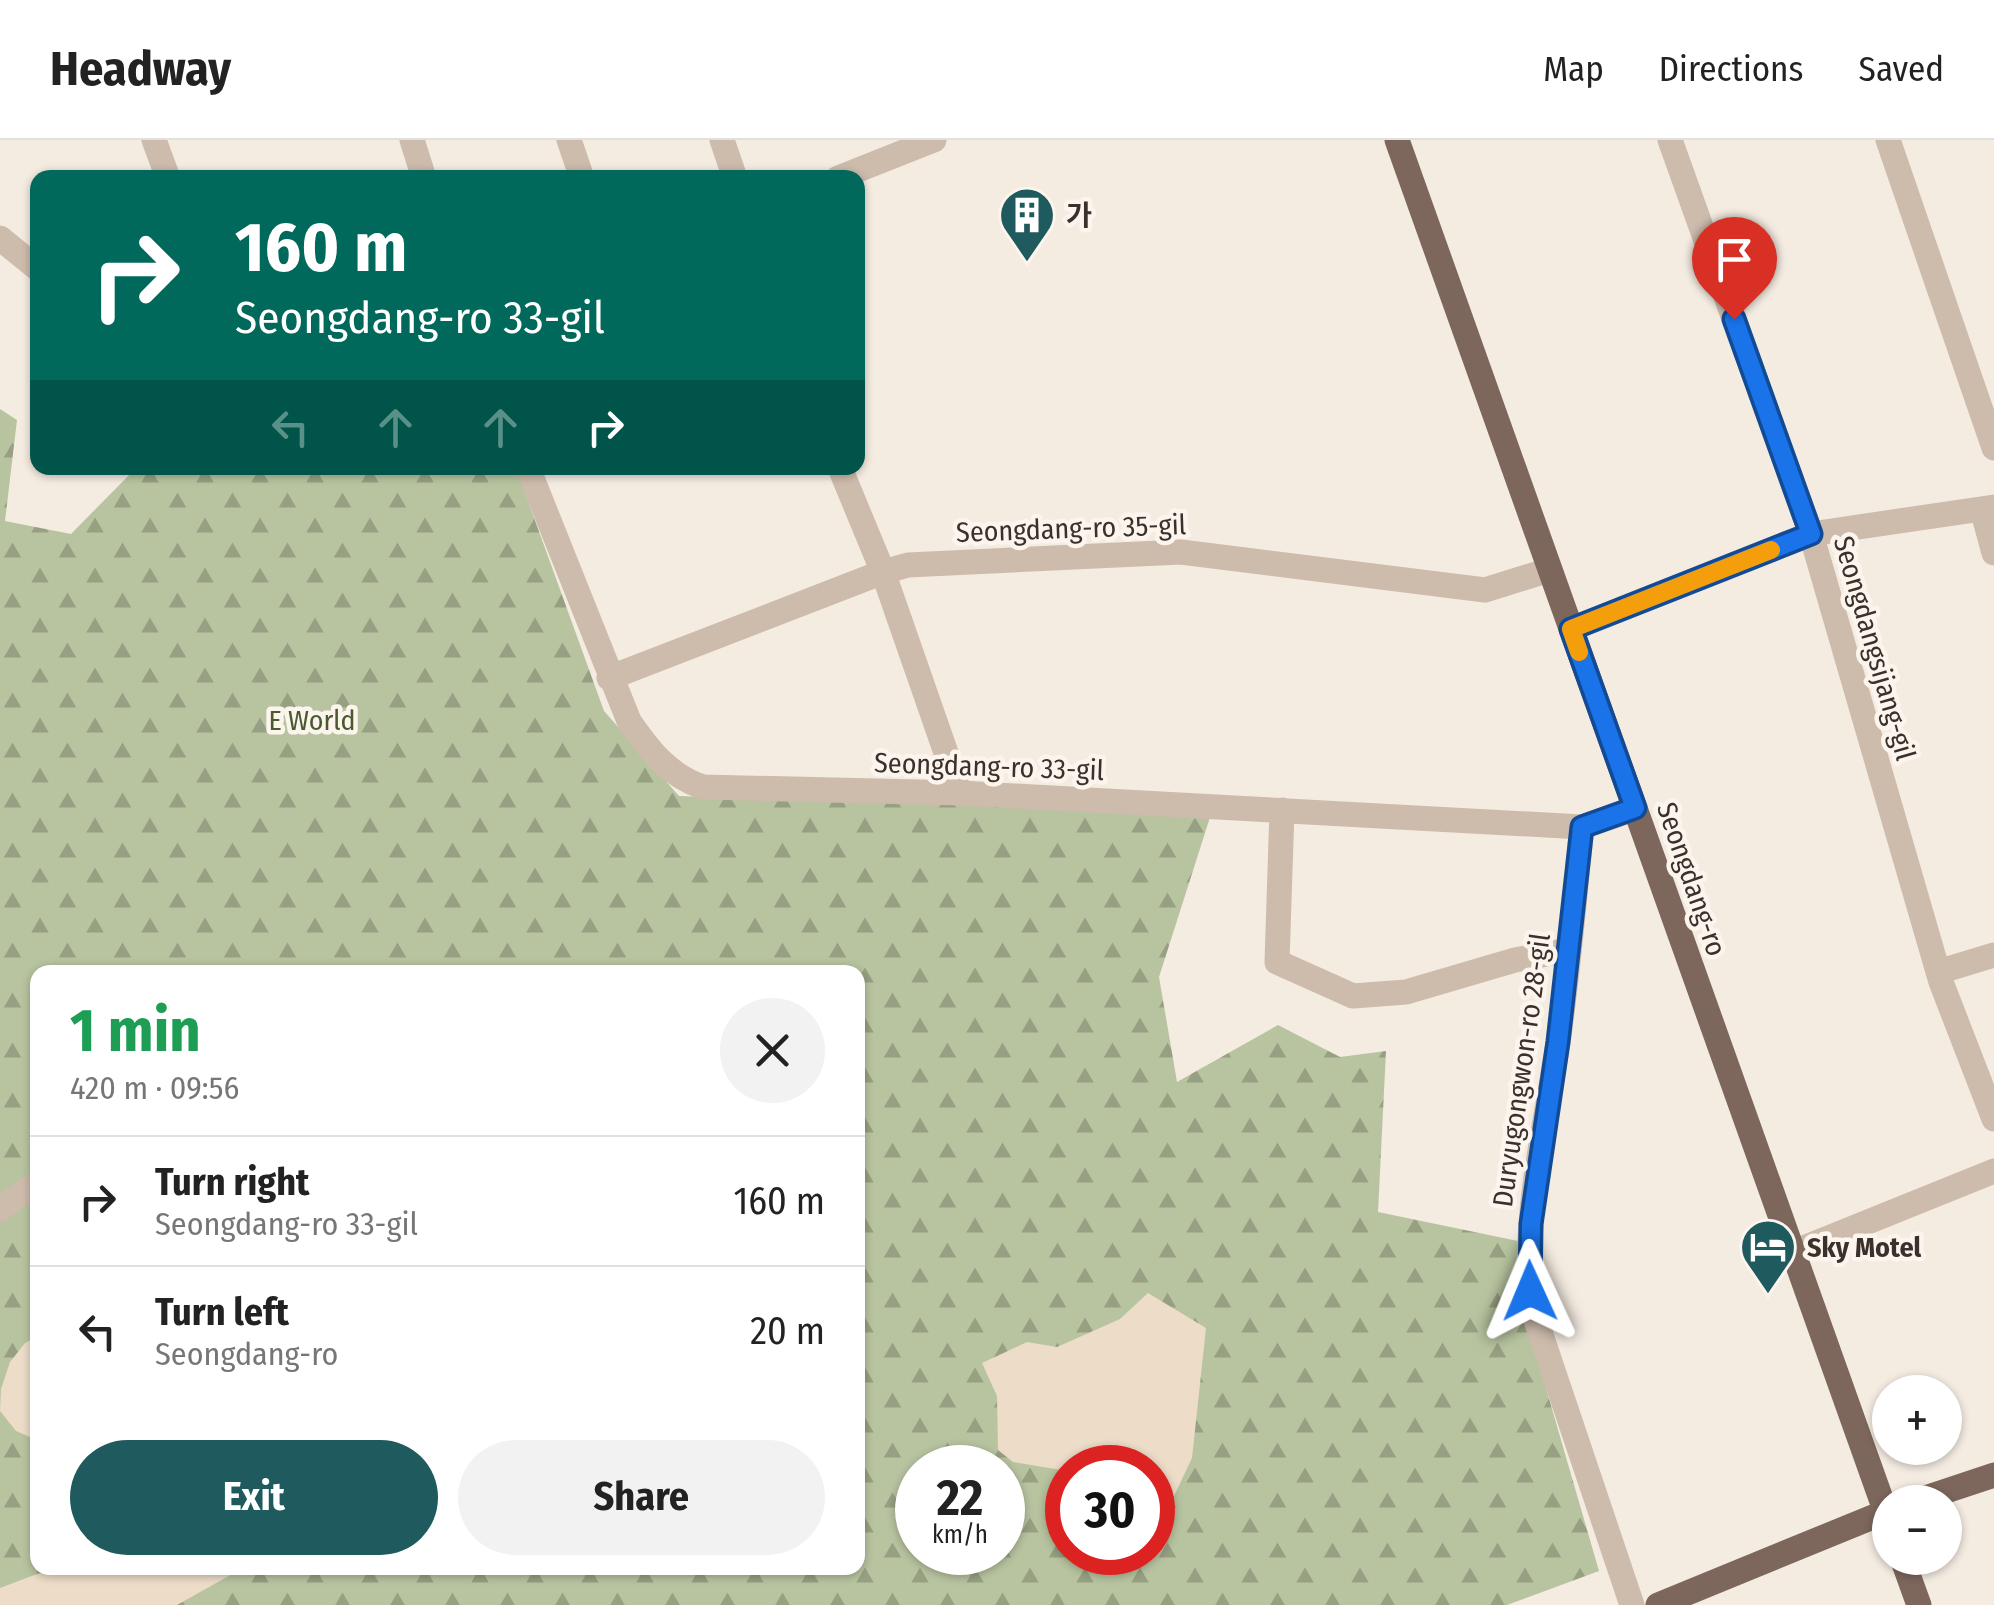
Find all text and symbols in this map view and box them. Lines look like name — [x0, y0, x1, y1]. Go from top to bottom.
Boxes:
text: Headway — [50, 40, 231, 98]
text: Map — [1543, 48, 1604, 90]
text: Directions — [1659, 48, 1804, 90]
text: Saved — [1859, 48, 1944, 90]
building icon: 가 — [997, 185, 1057, 264]
place label: 가 — [1066, 199, 1092, 232]
text: 160 m — [235, 206, 407, 290]
icon: right — [70, 210, 200, 340]
pin — [1692, 217, 1777, 320]
icon: arrive — [1707, 232, 1762, 287]
text: Seongdang-ro 33-gil — [235, 291, 605, 345]
icon: left — [263, 400, 318, 455]
icon: ahead — [368, 400, 423, 455]
icon: ahead — [473, 400, 528, 455]
icon: right — [578, 400, 633, 455]
street label: Seongdang-ro 35-gil — [955, 508, 1187, 549]
street label: Seongdangsijang-gil — [1827, 532, 1922, 764]
park label: E World — [268, 704, 356, 737]
street label: Seongdang-ro 33-gil — [873, 746, 1105, 787]
street label: Seongdang-ro — [1650, 798, 1733, 960]
street label: Duryugongwon-ro 28-gil — [1486, 931, 1557, 1209]
text: 1 min — [70, 995, 201, 1067]
button: close — [720, 998, 825, 1103]
text: 420 m · 09:56 — [70, 1069, 239, 1107]
text: Turn right — [155, 1159, 309, 1205]
icon: right — [70, 1174, 125, 1229]
text: 160 m — [733, 1178, 825, 1224]
text: Seongdang-ro 33-gil — [155, 1205, 418, 1243]
hotel icon: Sky Motel — [1738, 1217, 1798, 1296]
place label: Sky Motel — [1807, 1231, 1922, 1264]
position arrow — [1478, 1239, 1582, 1343]
text: Turn left — [155, 1289, 289, 1335]
icon: left — [70, 1304, 125, 1359]
text: 20 m — [750, 1308, 825, 1354]
text: Seongdang-ro — [155, 1335, 338, 1373]
map controls — [1872, 1375, 1962, 1575]
button: + — [1872, 1375, 1962, 1465]
button: Exit — [70, 1440, 438, 1555]
button: Share — [458, 1440, 825, 1555]
speed limit sign: 30 — [1045, 1445, 1175, 1575]
text: 22 — [937, 1468, 983, 1528]
button: − — [1872, 1485, 1962, 1575]
text: km/h — [932, 1520, 988, 1550]

